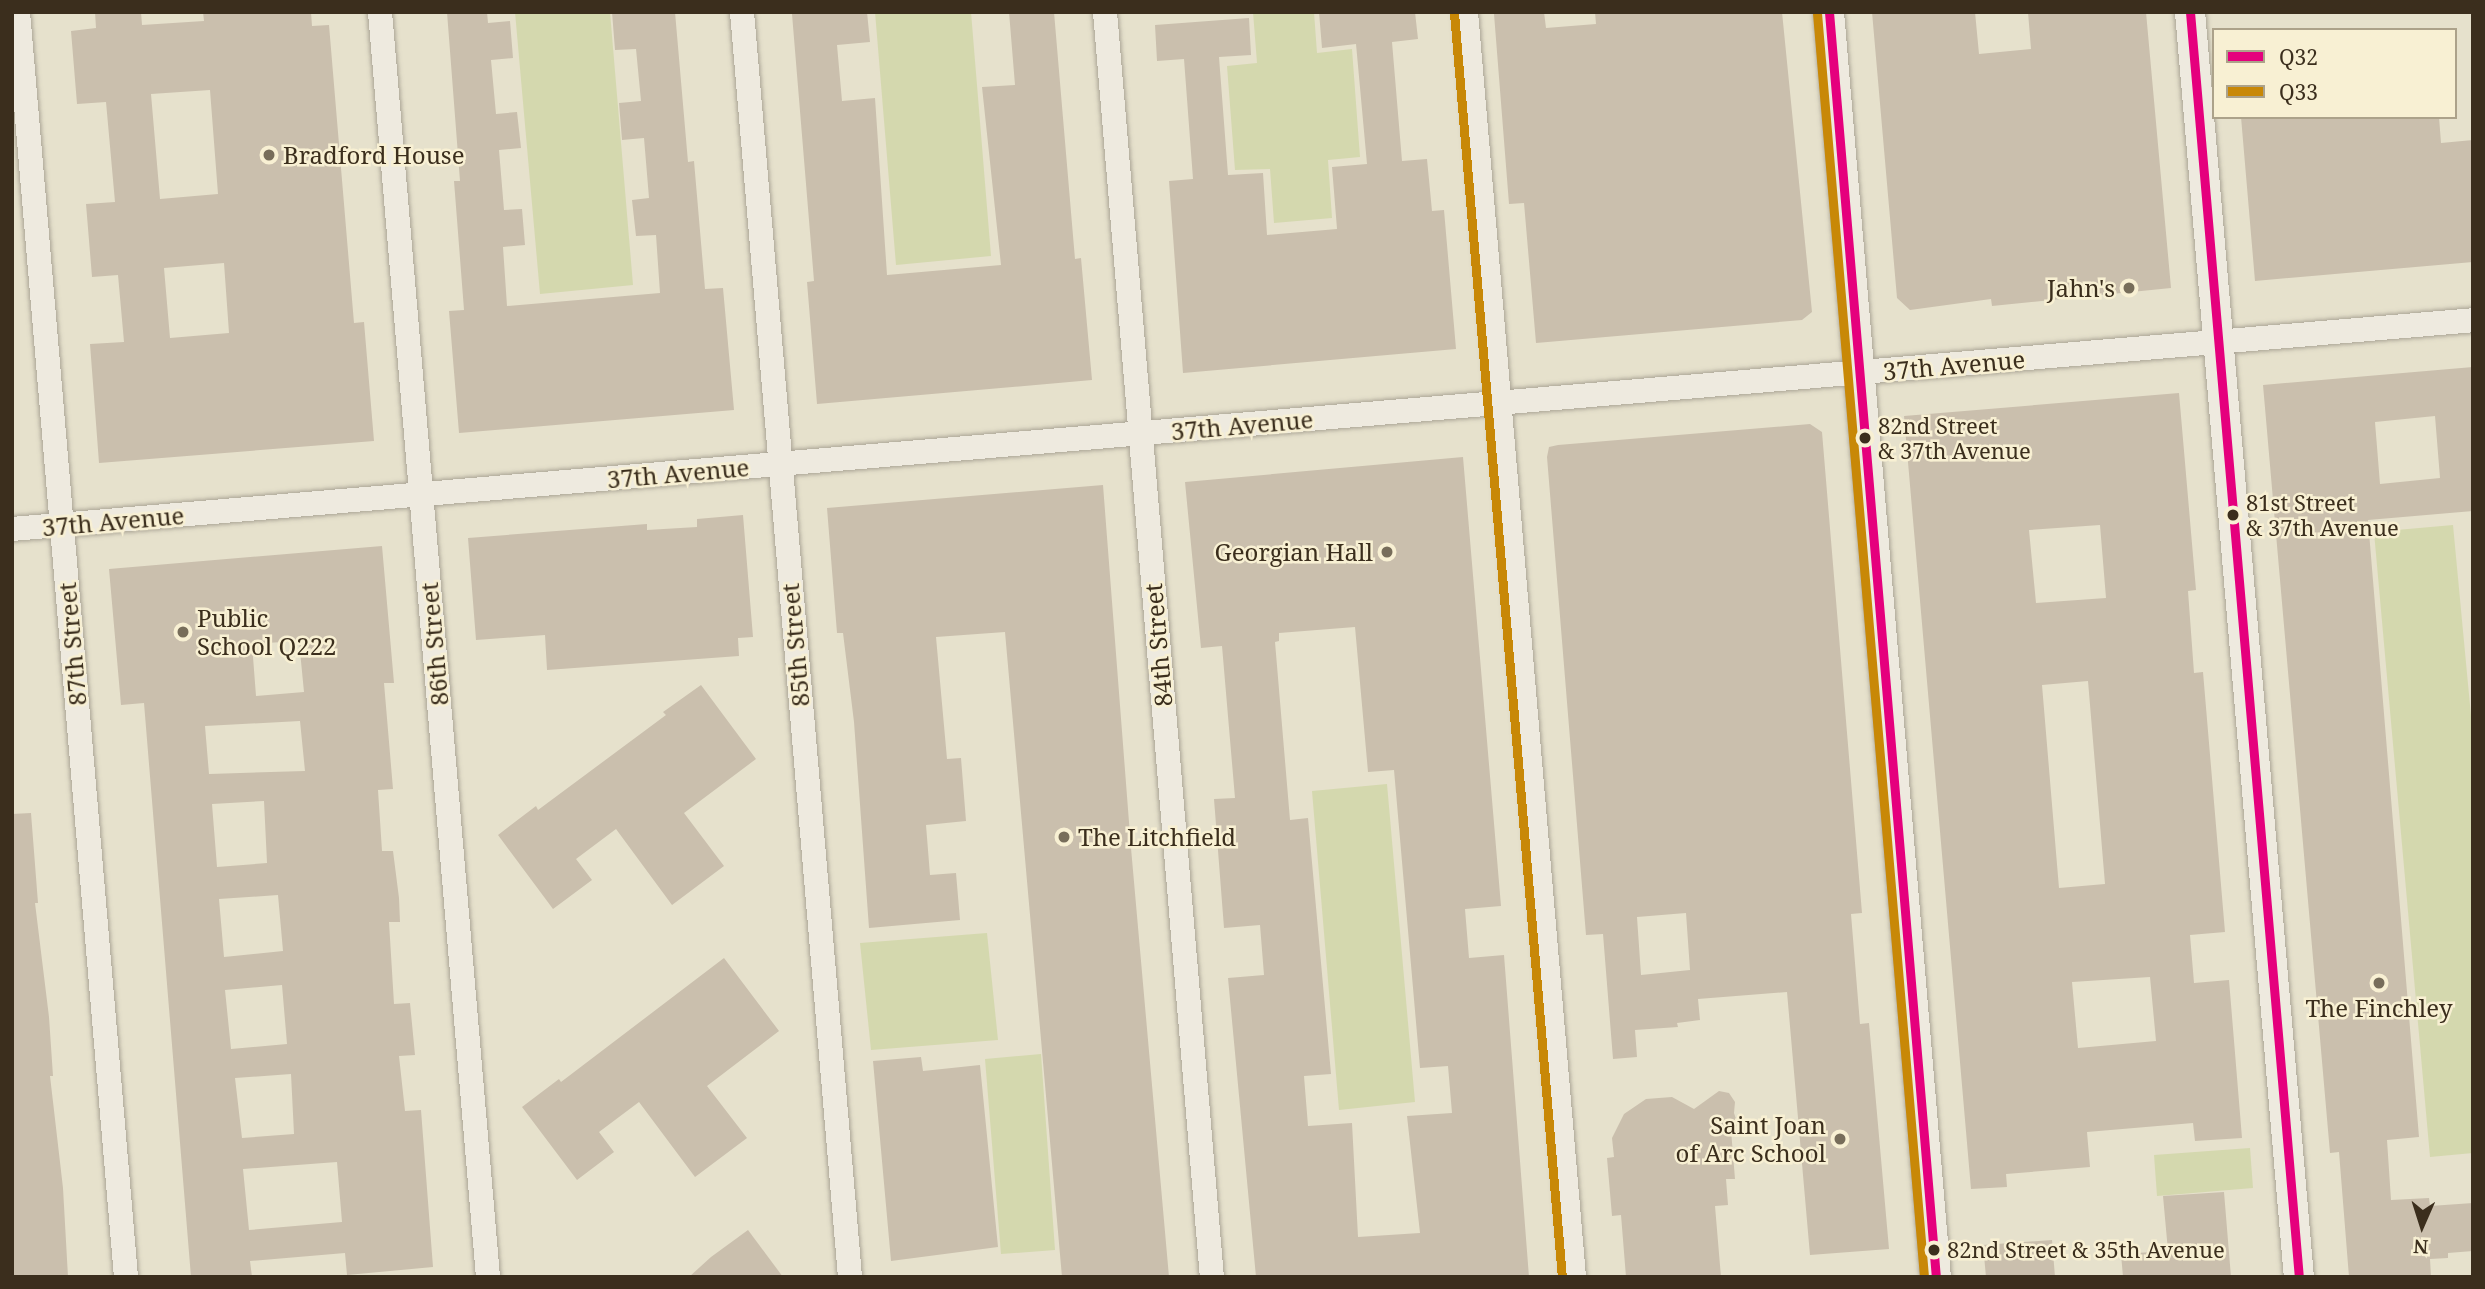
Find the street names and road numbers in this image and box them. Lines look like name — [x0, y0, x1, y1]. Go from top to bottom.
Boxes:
street label: 37th Avenue — [1882, 344, 2026, 386]
street label: 37th Avenue — [1170, 404, 1314, 446]
street label: 37th Avenue — [606, 452, 750, 494]
street label: 37th Avenue — [41, 500, 185, 542]
street label: 87th Street — [52, 581, 92, 707]
street label: 86th Street — [414, 581, 454, 707]
street label: 85th Street — [775, 582, 815, 708]
street label: 84th Street — [1138, 582, 1178, 708]

